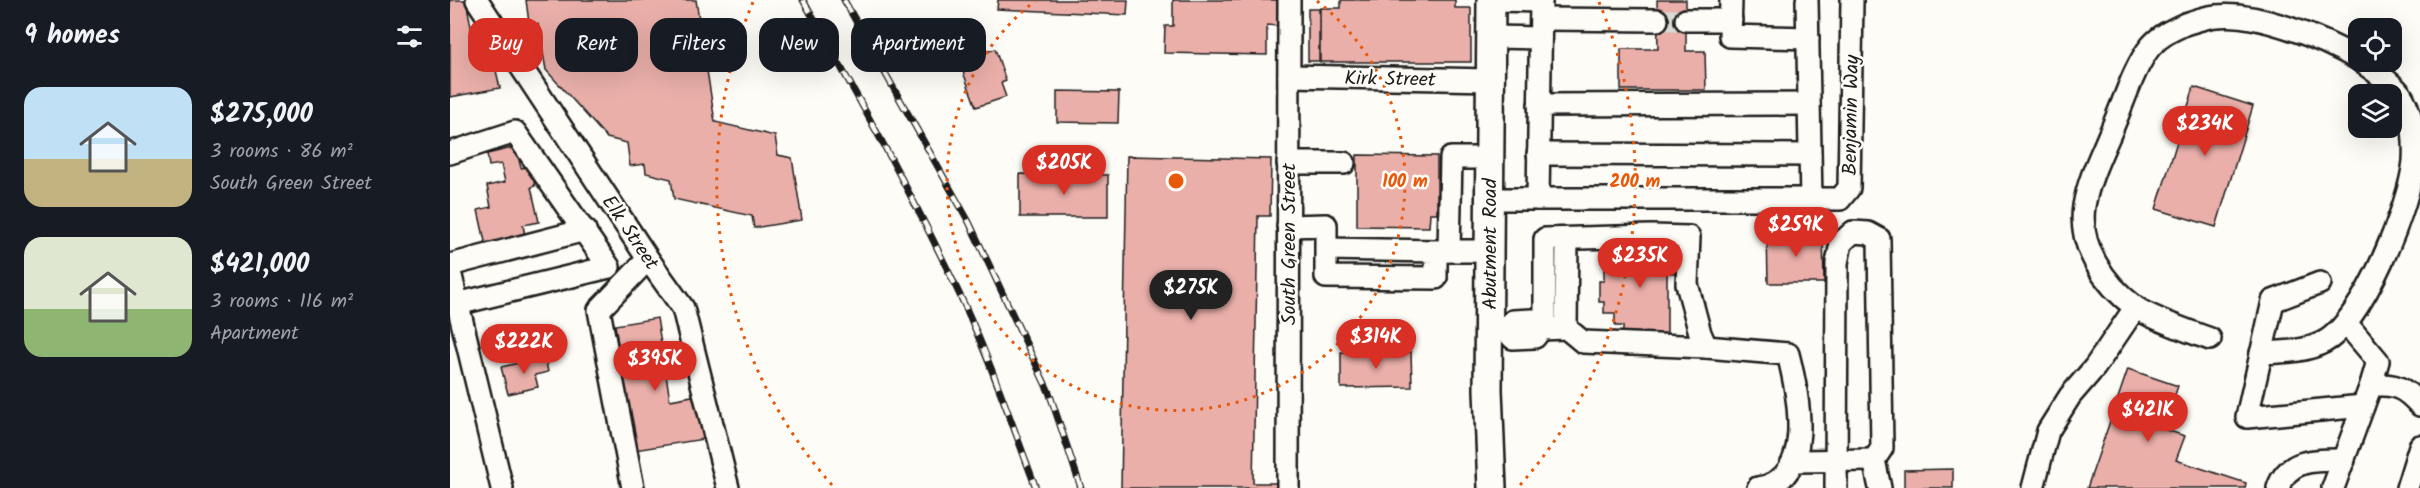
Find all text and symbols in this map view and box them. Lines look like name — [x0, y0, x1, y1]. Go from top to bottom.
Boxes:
text: 9 homes — [24, 15, 120, 57]
chip: Buy — [468, 18, 543, 72]
chip: Rent — [555, 18, 638, 72]
chip: Filters — [650, 18, 747, 72]
chip: New — [759, 18, 839, 72]
chip: Apartment — [851, 18, 986, 72]
map controls — [2348, 18, 2402, 138]
button: locate — [2348, 18, 2402, 72]
icon: filters — [393, 20, 426, 53]
street label: Benjamin Way — [1835, 54, 1869, 176]
street label: Kirk Street — [1344, 63, 1436, 97]
button: layers — [2348, 84, 2402, 138]
text: $275,000 — [210, 94, 313, 136]
pin: $234K — [2163, 106, 2247, 157]
text: $234K — [2176, 109, 2234, 141]
icon: home — [72, 111, 144, 183]
text: 3 rooms · 86 m² — [210, 136, 353, 168]
pin: $205K — [1022, 145, 1106, 196]
text: $205K — [1036, 148, 1092, 180]
street label: South Green Street — [1274, 163, 1306, 325]
text: South Green Street — [210, 168, 372, 200]
text: 100 m — [1382, 168, 1428, 197]
text: 200 m — [1610, 168, 1661, 197]
centre of rings — [1166, 171, 1186, 191]
street label: Abutment Road — [1475, 177, 1507, 310]
street label: Elk Street — [592, 189, 666, 277]
pin: $259K — [1754, 207, 1838, 258]
text: $259K — [1768, 210, 1824, 242]
pin: $235K — [1598, 238, 1682, 289]
text: $235K — [1612, 241, 1668, 273]
text: $421,000 — [210, 244, 309, 286]
icon: home — [72, 261, 144, 333]
pin: $275K — [1149, 270, 1233, 321]
text: $275K — [1163, 273, 1219, 305]
text: 3 rooms · 116 m² — [210, 286, 353, 318]
text: Apartment — [210, 318, 299, 350]
pin: $314K — [1334, 319, 1418, 370]
text: $314K — [1350, 322, 1402, 354]
pin: $222K — [482, 324, 566, 375]
text: $222K — [495, 327, 553, 359]
pin: $395K — [613, 341, 697, 392]
text: $395K — [627, 344, 683, 376]
pin: $421K — [2106, 392, 2190, 443]
text: $421K — [2122, 395, 2174, 427]

